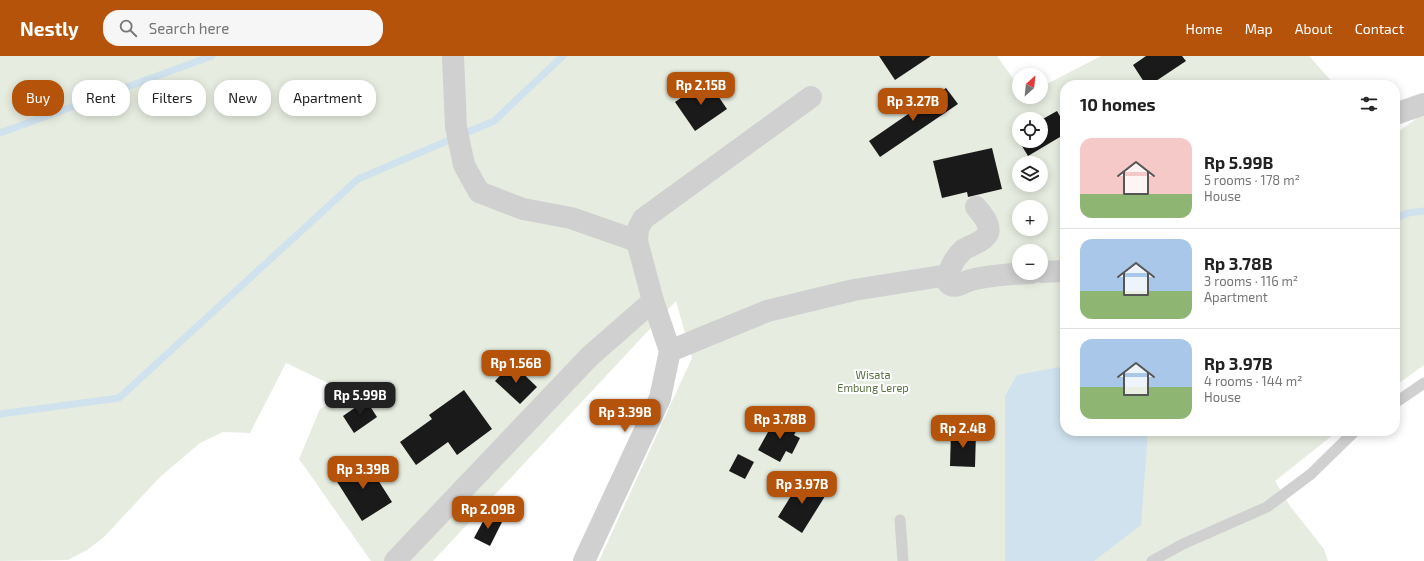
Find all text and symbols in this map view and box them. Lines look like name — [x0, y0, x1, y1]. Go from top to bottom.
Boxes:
search box — [103, 10, 383, 46]
text: Nestly — [20, 17, 79, 40]
icon: search — [117, 17, 139, 39]
text: Search here — [149, 19, 229, 37]
text: Home — [1186, 20, 1223, 37]
text: Map — [1245, 20, 1273, 37]
text: About — [1295, 20, 1333, 37]
text: Contact — [1355, 20, 1404, 37]
north arrow — [1012, 68, 1048, 104]
map controls — [1012, 68, 1048, 280]
pin: Rp 2.15B — [660, 72, 742, 106]
text: Rp 2.15B — [676, 77, 726, 93]
chip: Buy — [12, 80, 64, 116]
chip: Rent — [72, 80, 130, 116]
chip: Filters — [138, 80, 206, 116]
chip: New — [214, 80, 271, 116]
chip: Apartment — [279, 80, 376, 116]
pin: Rp 3.27B — [872, 88, 954, 122]
text: Rp 3.27B — [887, 93, 939, 109]
icon: filters — [1358, 93, 1380, 115]
text: 10 homes — [1080, 94, 1156, 114]
button: locate — [1012, 112, 1048, 148]
text: Rp 5.99B — [1204, 152, 1273, 172]
icon: home — [1112, 154, 1160, 202]
button: layers — [1012, 156, 1048, 192]
text: 5 rooms · 178 m² — [1204, 172, 1300, 188]
text: House — [1204, 188, 1241, 204]
button: + — [1012, 200, 1048, 236]
button: − — [1012, 244, 1048, 280]
text: Rp 3.78B — [1204, 253, 1273, 273]
icon: home — [1112, 255, 1160, 303]
text: 3 rooms · 116 m² — [1204, 273, 1298, 289]
text: Apartment — [1204, 289, 1268, 305]
pin: Rp 1.56B — [475, 350, 557, 384]
text: Rp 3.97B — [1204, 353, 1273, 373]
text: Rp 1.56B — [491, 355, 541, 371]
icon: home — [1112, 355, 1160, 403]
park label: Wisata Embung Lerep — [837, 368, 909, 394]
text: 4 rooms · 144 m² — [1204, 373, 1302, 389]
pin: Rp 5.99B — [319, 382, 401, 416]
text: Rp 5.99B — [333, 387, 387, 403]
text: House — [1204, 389, 1241, 405]
pin: Rp 3.39B — [584, 399, 666, 433]
text: Rp 3.39B — [599, 404, 651, 420]
pin: Rp 3.78B — [739, 406, 821, 440]
text: Rp 3.78B — [754, 411, 806, 427]
pin: Rp 2.4B — [926, 415, 1000, 449]
text: Rp 2.4B — [940, 420, 986, 436]
pin: Rp 3.39B — [322, 456, 404, 490]
text: Rp 3.39B — [337, 461, 389, 477]
pin: Rp 3.97B — [761, 471, 843, 505]
text: Rp 3.97B — [776, 476, 828, 492]
pin: Rp 2.09B — [447, 496, 529, 530]
text: Rp 2.09B — [461, 501, 515, 517]

